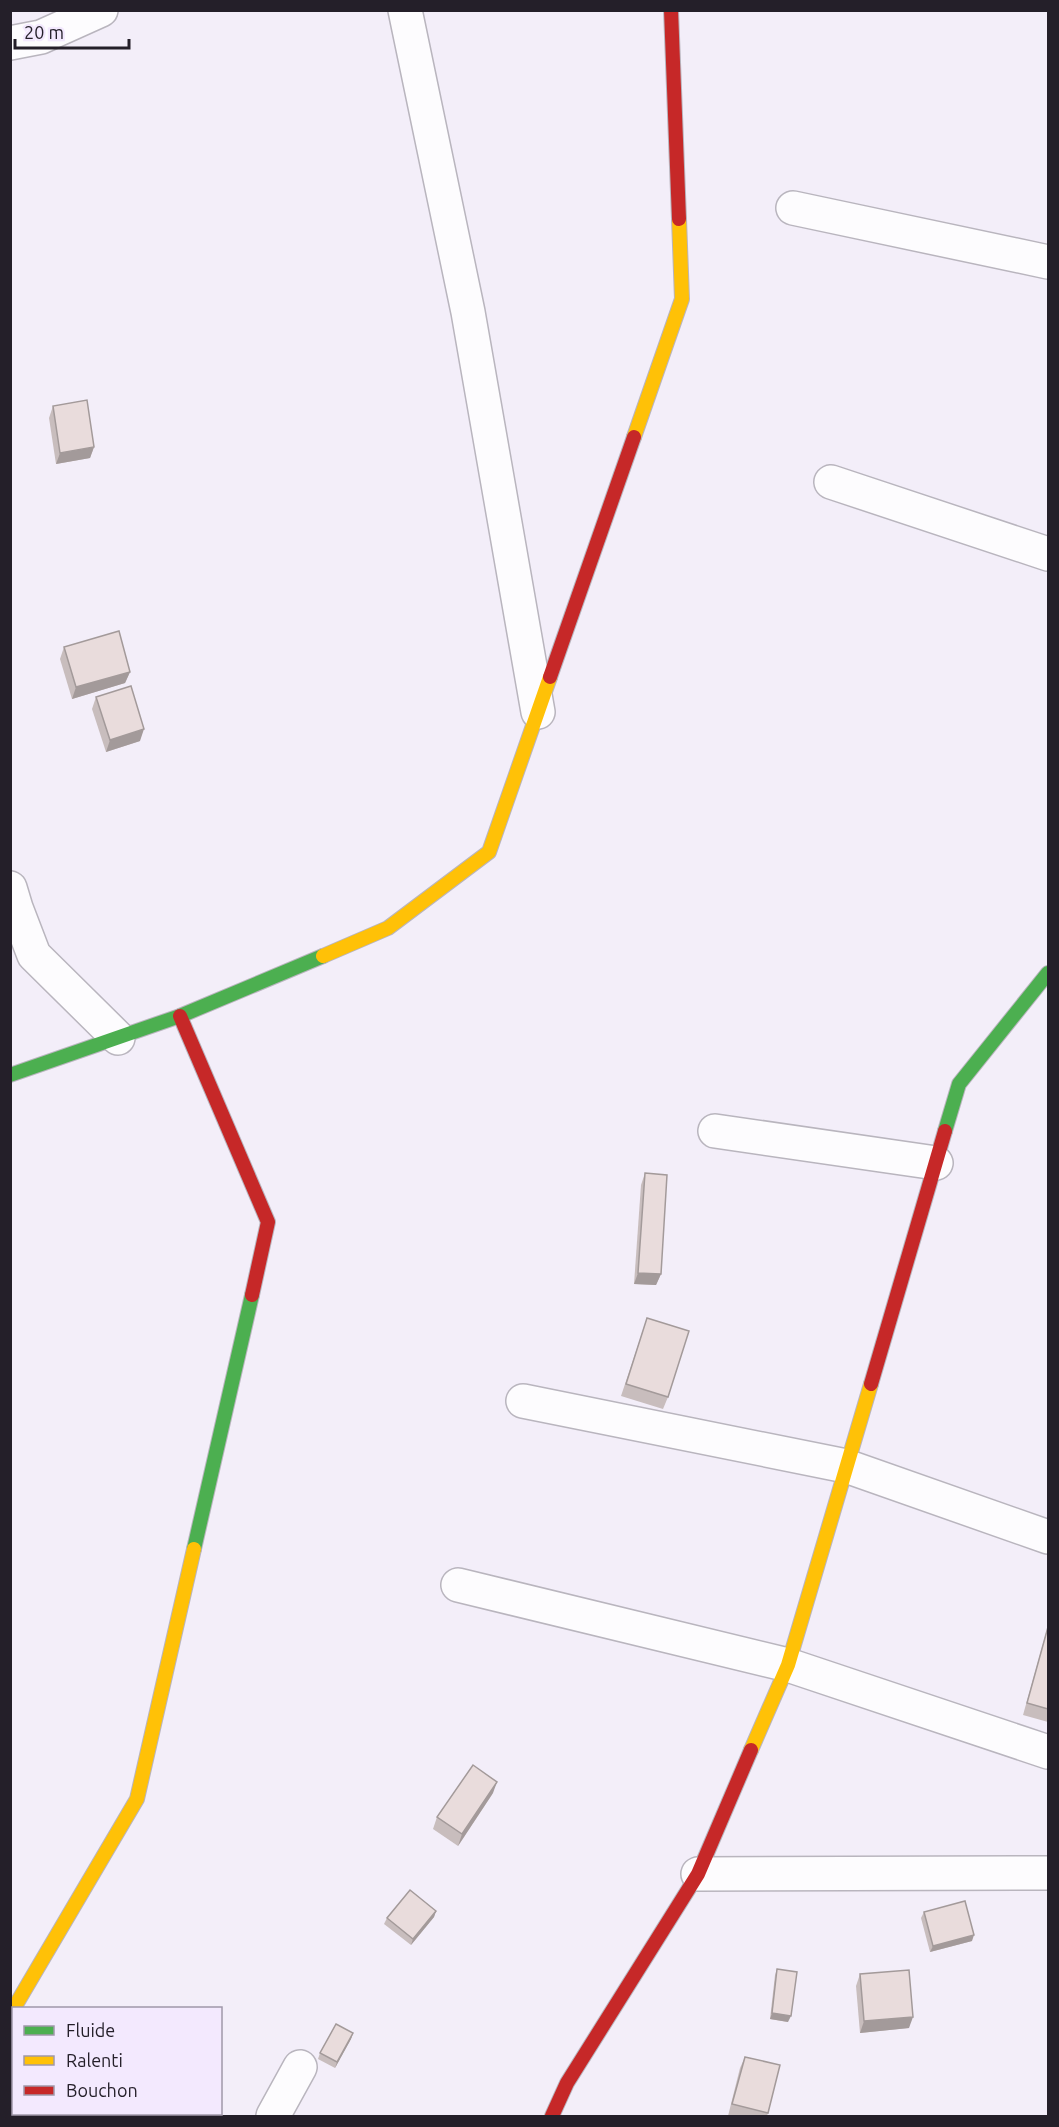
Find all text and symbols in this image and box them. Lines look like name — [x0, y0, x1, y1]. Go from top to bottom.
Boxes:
scale bar — [15, 12, 129, 50]
text: 20 m — [24, 22, 64, 42]
legend — [12, 2007, 222, 2115]
text: Fluide — [66, 2020, 115, 2040]
text: Ralenti — [66, 2050, 123, 2070]
text: Bouchon — [66, 2080, 138, 2100]

